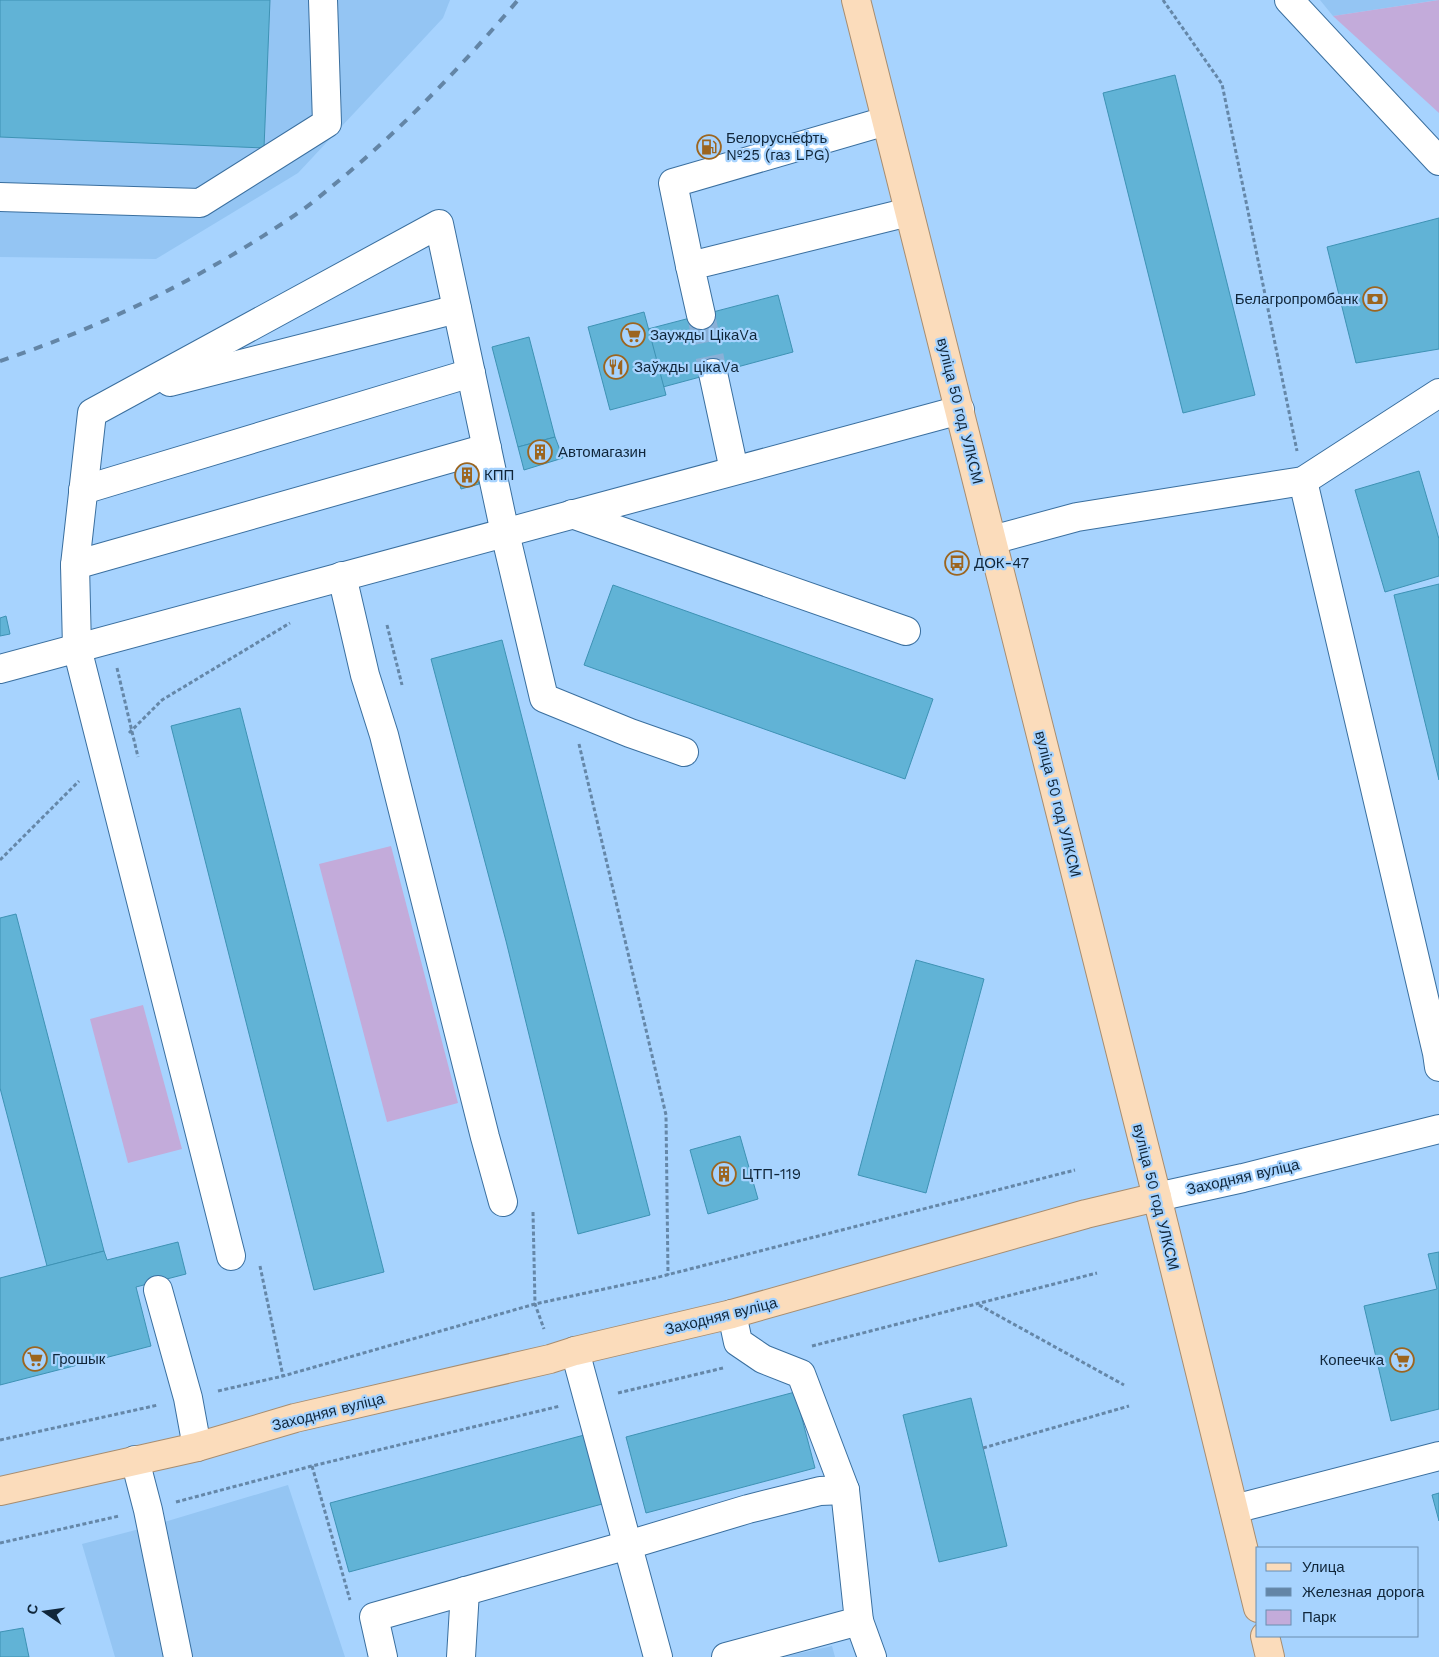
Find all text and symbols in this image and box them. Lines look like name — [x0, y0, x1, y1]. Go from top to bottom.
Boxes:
place label: Белоруснефть №25 (газ LPG) — [726, 129, 830, 164]
fuel station icon: Белоруснефть №25 (газ LPG) — [696, 134, 722, 160]
bank icon: Белагропромбанк — [1362, 286, 1388, 312]
place label: Белагропромбанк — [1235, 290, 1358, 308]
supermarket icon: Заужды ЦікаVа — [620, 322, 646, 348]
place label: Заужды ЦікаVа — [650, 326, 758, 344]
street label: вуліца 50 год УЛКСМ — [933, 336, 987, 486]
restaurant icon: Заўжды цікаVа — [603, 354, 629, 380]
place label: Заўжды цікаVа — [634, 358, 739, 376]
building icon: Автомагазин — [527, 439, 553, 465]
place label: Автомагазин — [558, 443, 646, 461]
building icon: КПП — [454, 462, 480, 488]
place label: КПП — [484, 466, 514, 484]
bus stop icon: ДОК-47 — [944, 550, 970, 576]
place label: ДОК-47 — [974, 554, 1029, 572]
street label: вуліца 50 год УЛКСМ — [1031, 729, 1085, 879]
street label: вуліца 50 год УЛКСМ — [1129, 1122, 1183, 1272]
street label: Заходняя вуліца — [1185, 1155, 1302, 1199]
building icon: ЦТП-119 — [711, 1161, 737, 1187]
place label: ЦТП-119 — [742, 1165, 801, 1183]
street label: Заходняя вуліца — [663, 1293, 780, 1339]
supermarket icon: Грошык — [22, 1346, 48, 1372]
supermarket icon: Копеечка — [1389, 1347, 1415, 1373]
place label: Грошык — [52, 1350, 106, 1368]
place label: Копеечка — [1320, 1351, 1385, 1369]
street label: Заходняя вуліца — [270, 1389, 387, 1435]
legend — [1256, 1547, 1419, 1637]
text: Улица — [1302, 1558, 1345, 1576]
text: Железная дорога — [1302, 1583, 1425, 1601]
north arrow — [20, 1587, 70, 1637]
text: С — [23, 1602, 41, 1616]
text: Парк — [1302, 1608, 1336, 1626]

